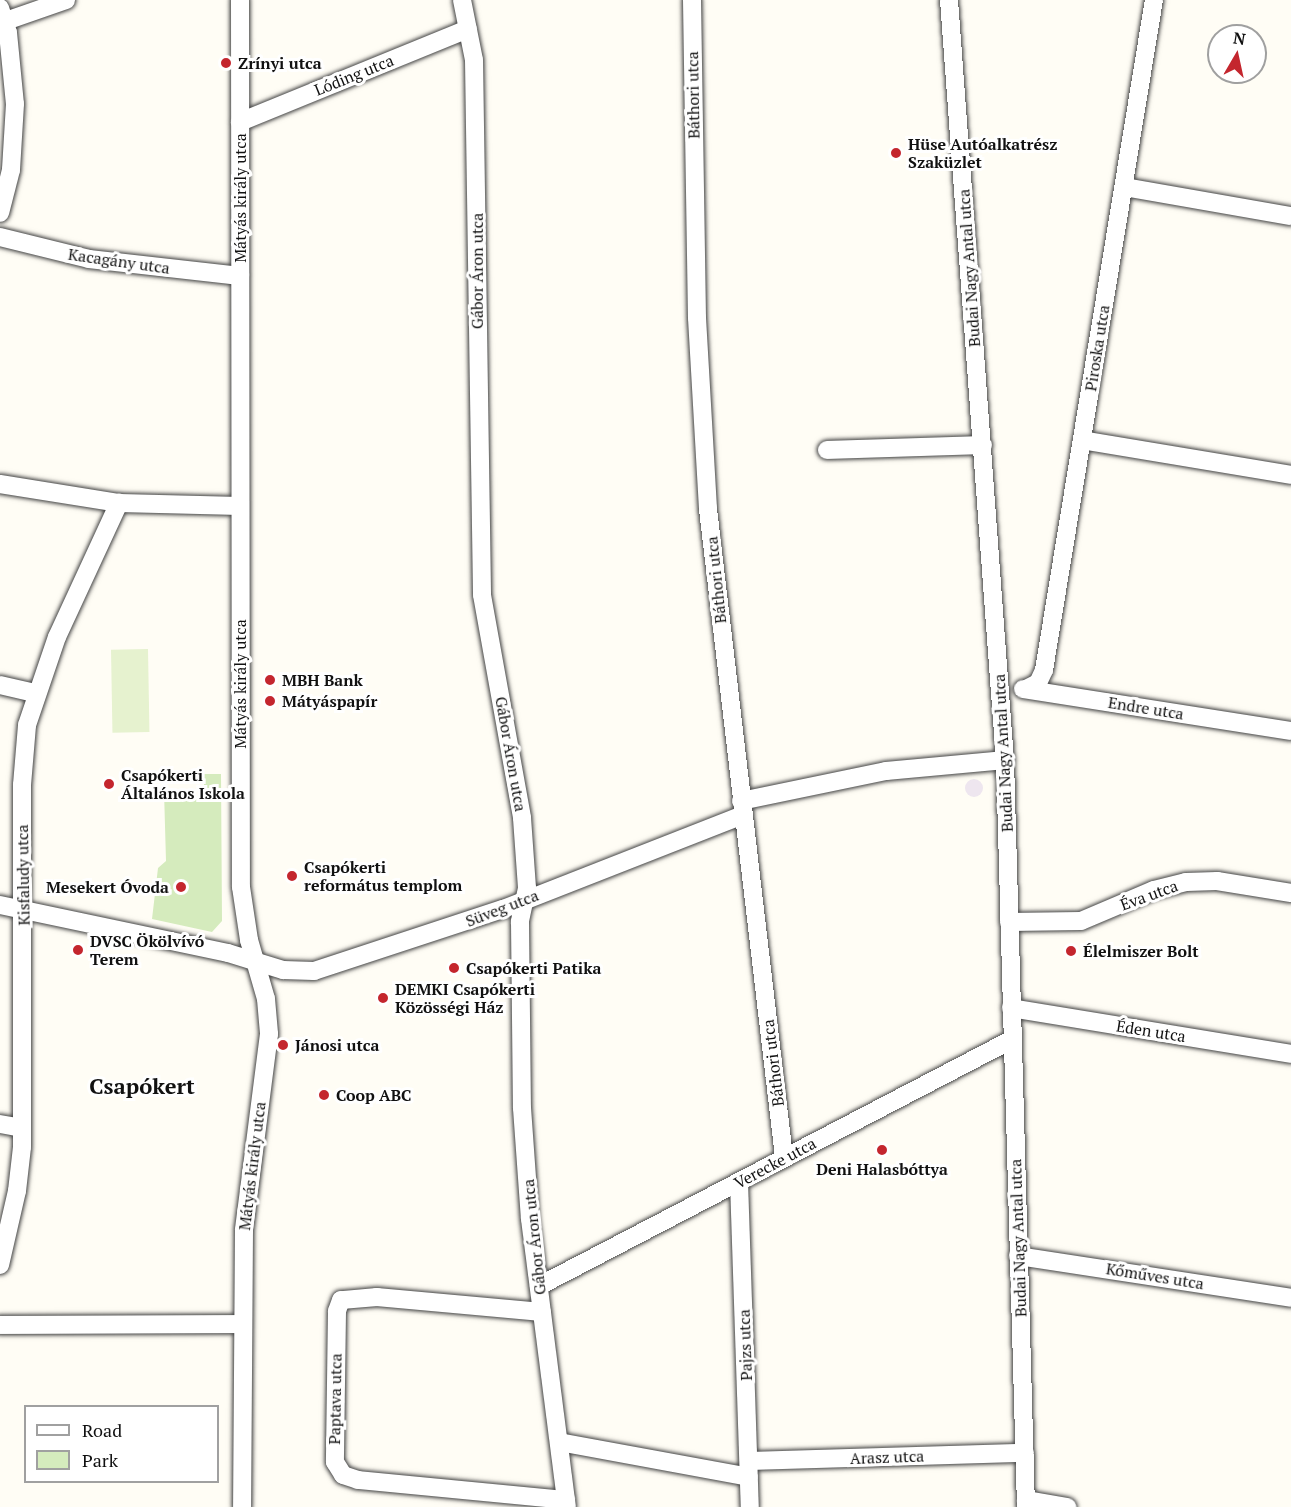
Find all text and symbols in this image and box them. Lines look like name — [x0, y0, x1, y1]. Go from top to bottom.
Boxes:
north arrow — [1207, 24, 1267, 84]
text: N — [1232, 26, 1247, 50]
street label: Lóding utca — [312, 50, 396, 100]
street label: Báthori utca — [683, 51, 703, 139]
place label: Zrínyi utca — [238, 53, 322, 73]
marker: Zrínyi utca — [219, 56, 233, 70]
street label: Mátyás király utca — [230, 133, 250, 263]
place label: Hüse Autóalkatrész Szaküzlet — [908, 134, 1058, 172]
marker: Hüse Autóalkatrész Szaküzlet — [889, 146, 903, 160]
street label: Budai Nagy Antal utca — [954, 188, 984, 348]
street label: Gábor Áron utca — [467, 213, 487, 329]
street label: Kacagány utca — [67, 244, 171, 278]
street label: Piroska utca — [1081, 303, 1113, 393]
street label: Báthori utca — [702, 535, 730, 625]
street label: Mátyás király utca — [230, 619, 250, 749]
place label: MBH Bank — [282, 670, 363, 690]
marker: MBH Bank — [263, 673, 277, 687]
street label: Budai Nagy Antal utca — [989, 673, 1017, 833]
place label: Mátyáspapír — [282, 691, 377, 711]
street label: Endre utca — [1107, 693, 1185, 723]
marker: Mátyáspapír — [263, 694, 277, 708]
street label: Gábor Áron utca — [491, 695, 531, 813]
place label: Csapókerti Általános Iskola — [121, 765, 245, 803]
marker: Csapókerti Általános Iskola — [102, 777, 116, 791]
street label: Kisfaludy utca — [13, 824, 33, 926]
place label: Csapókerti református templom — [304, 857, 462, 895]
marker: Csapókerti református templom — [285, 869, 299, 883]
street label: Éva utca — [1118, 876, 1180, 914]
place label: Mesekert Óvoda — [46, 877, 169, 897]
marker: Mesekert Óvoda — [174, 880, 188, 894]
street label: Süveg utca — [463, 885, 541, 931]
place label: DVSC Ökölvívó Terem — [90, 931, 204, 969]
place label: Élelmiszer Bolt — [1083, 941, 1199, 961]
marker: DVSC Ökölvívó Terem — [71, 943, 85, 957]
marker: Élelmiszer Bolt — [1064, 944, 1078, 958]
place label: Csapókerti Patika — [466, 958, 601, 978]
marker: Csapókerti Patika — [447, 961, 461, 975]
place label: DEMKI Csapókerti Közösségi Ház — [395, 979, 535, 1017]
marker: DEMKI Csapókerti Közösségi Ház — [376, 991, 390, 1005]
street label: Éden utca — [1115, 1016, 1187, 1046]
street label: Báthori utca — [758, 1018, 788, 1108]
place label: Jánosi utca — [295, 1035, 379, 1055]
marker: Jánosi utca — [276, 1038, 290, 1052]
district label: Csapókert — [89, 1073, 195, 1099]
place label: Coop ABC — [336, 1085, 412, 1105]
marker: Coop ABC — [317, 1088, 331, 1102]
street label: Mátyás király utca — [235, 1101, 269, 1231]
street label: Verecke utca — [731, 1133, 819, 1193]
marker: Deni Halasbóttya — [875, 1143, 889, 1157]
street label: Budai Nagy Antal utca — [1006, 1158, 1030, 1318]
place label: Deni Halasbóttya — [816, 1159, 948, 1179]
street label: Gábor Áron utca — [518, 1178, 550, 1296]
street label: Kőműves utca — [1105, 1259, 1205, 1293]
street label: Pajzs utca — [734, 1309, 756, 1381]
street label: Paptava utca — [325, 1353, 345, 1445]
legend — [24, 1405, 219, 1483]
text: Road — [82, 1418, 122, 1442]
street label: Arasz utca — [849, 1446, 925, 1468]
text: Park — [82, 1448, 118, 1472]

